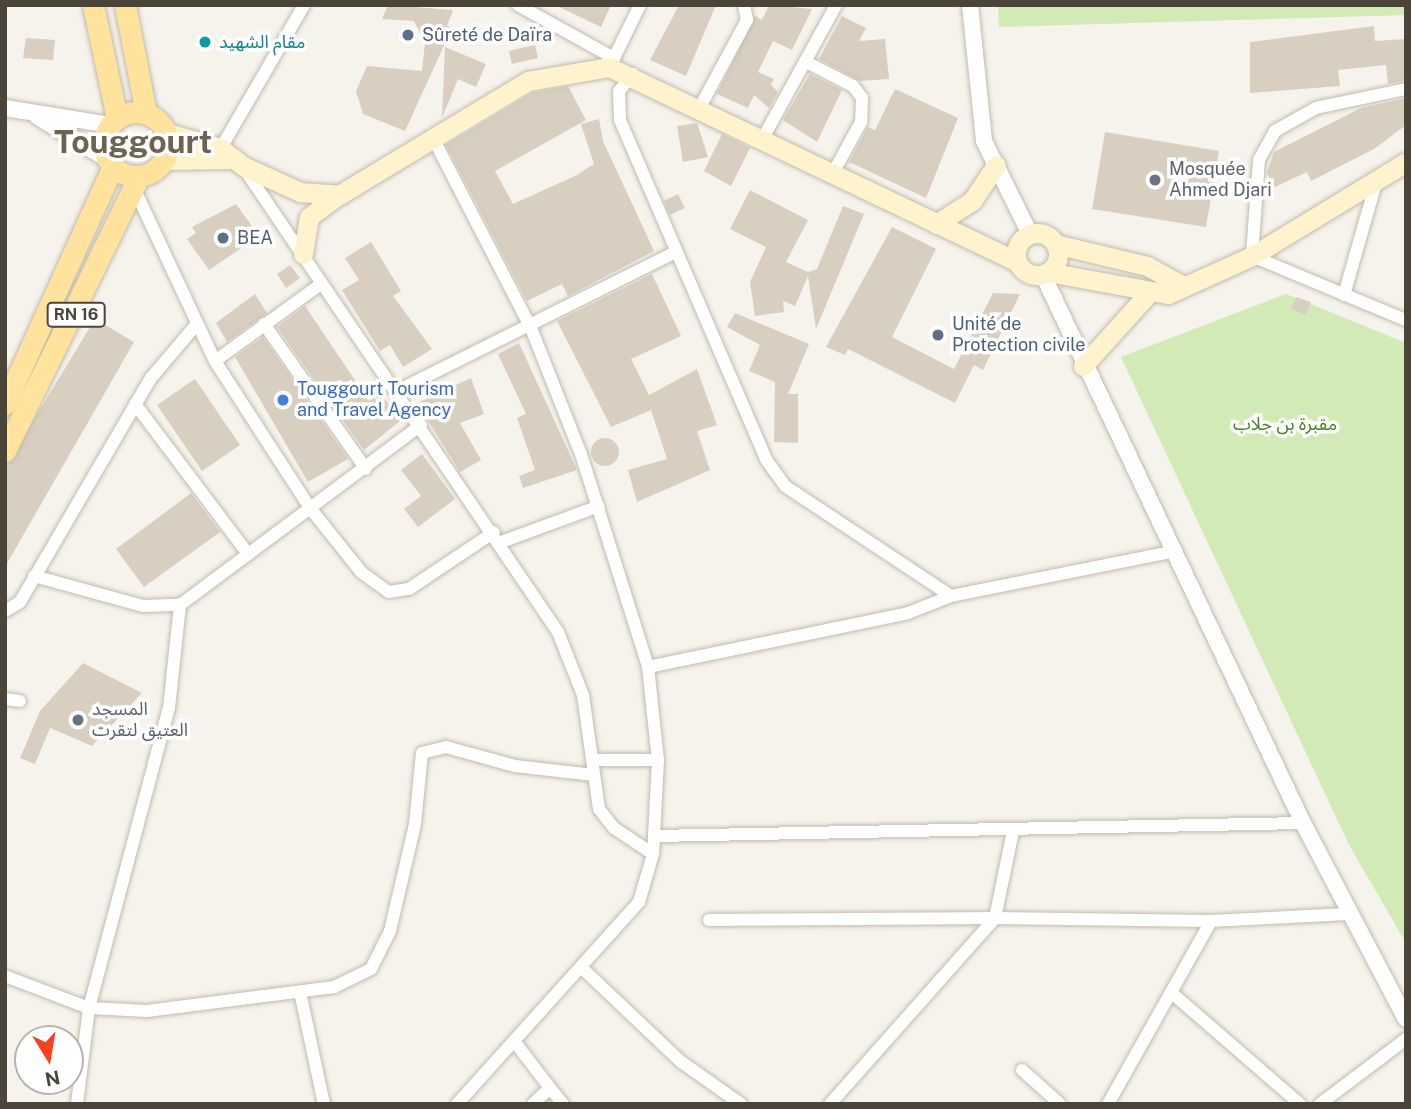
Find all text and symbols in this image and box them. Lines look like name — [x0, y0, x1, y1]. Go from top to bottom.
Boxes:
place label: Sûreté de Daïra — [422, 24, 553, 46]
marker: Sûreté de Daïra — [400, 27, 416, 43]
place label: مقام الشهيد — [219, 31, 305, 53]
marker: مقام الشهيد — [197, 34, 213, 50]
district label: Touggourt — [54, 123, 212, 161]
place label: Mosquée Ahmed Djari — [1169, 159, 1272, 202]
marker: Mosquée Ahmed Djari — [1147, 172, 1163, 188]
place label: BEA — [237, 227, 273, 249]
marker: BEA — [215, 230, 231, 246]
road number: RN 16 — [46, 302, 106, 328]
place label: Unité de Protection civile — [952, 314, 1086, 356]
marker: Unité de Protection civile — [930, 327, 946, 343]
place label: Touggourt Tourism and Travel Agency — [297, 379, 454, 422]
marker: Touggourt Tourism and Travel Agency — [275, 392, 291, 408]
park label: مقبرة بن جلاب — [1233, 413, 1337, 435]
place label: المسجد العتيق لتقرت — [92, 699, 188, 742]
marker: المسجد العتيق لتقرت — [70, 712, 86, 728]
north arrow — [14, 1025, 84, 1095]
text: N — [43, 1066, 62, 1091]

